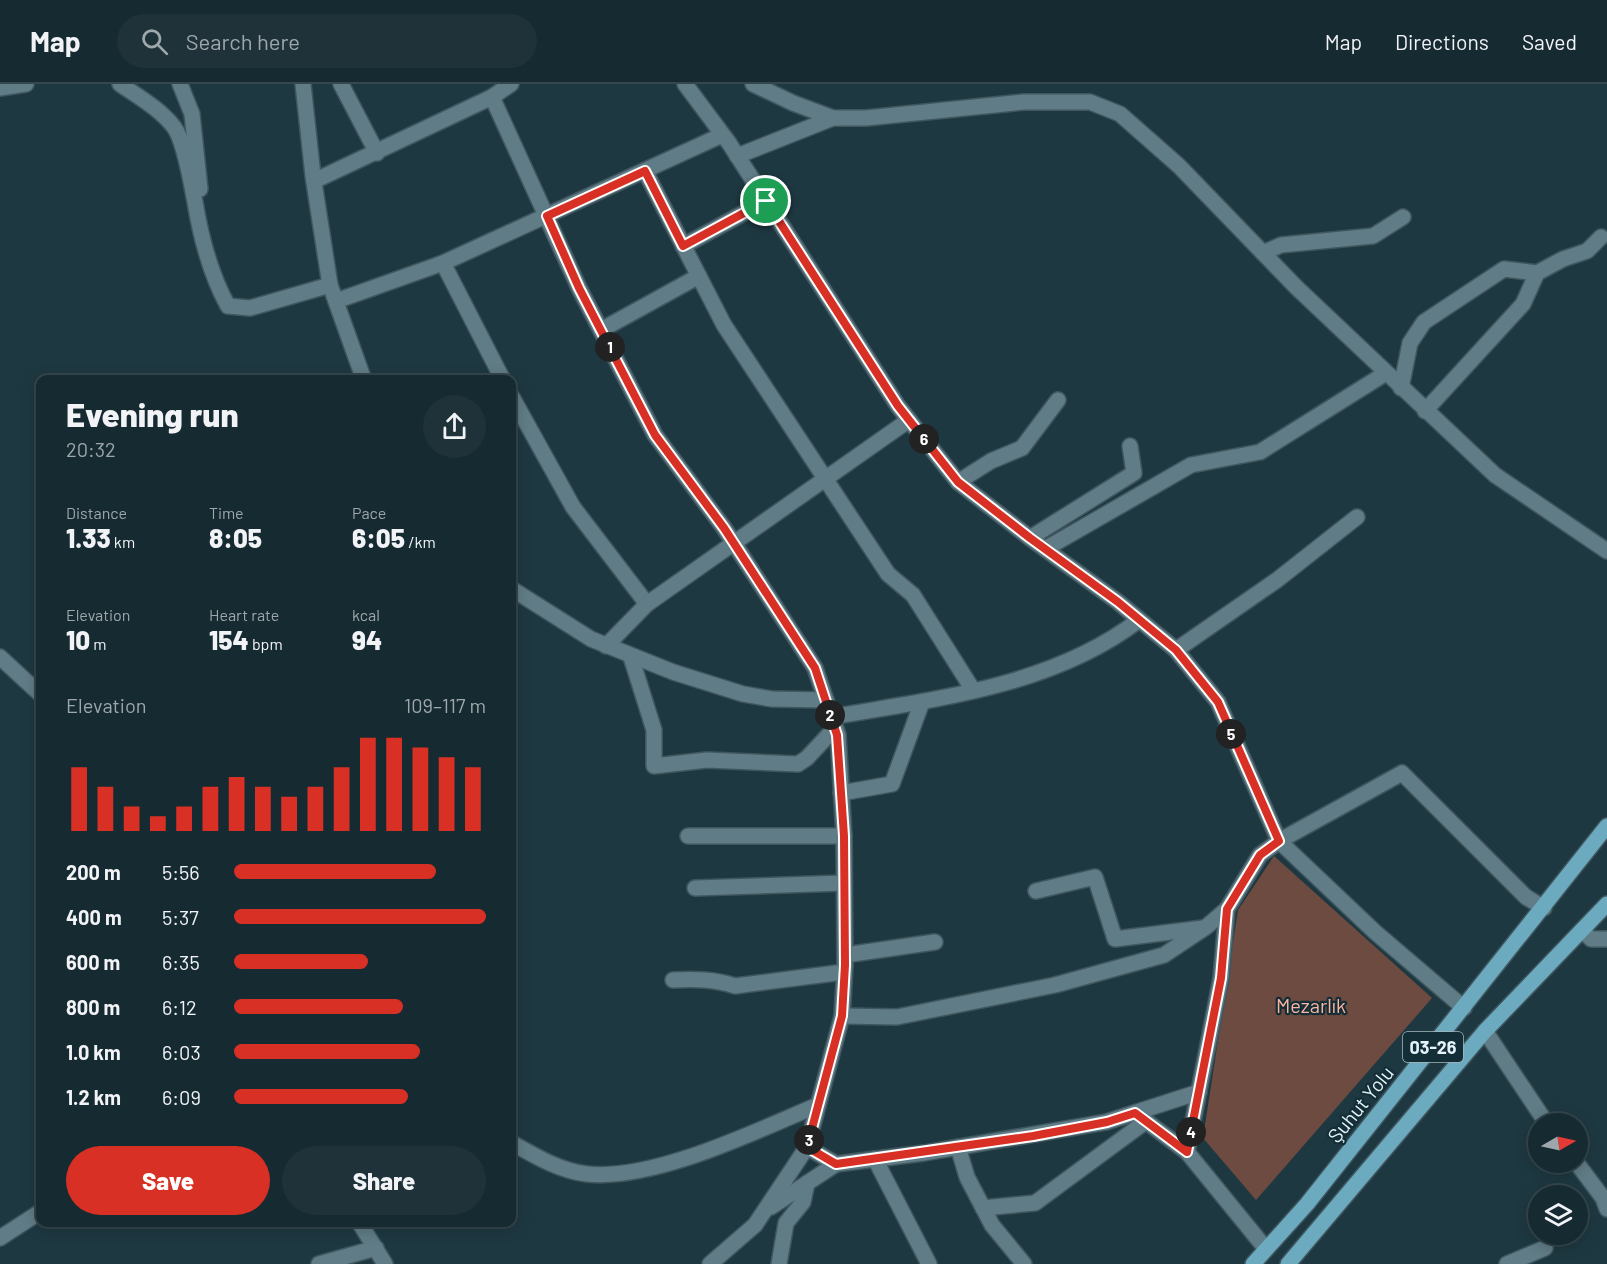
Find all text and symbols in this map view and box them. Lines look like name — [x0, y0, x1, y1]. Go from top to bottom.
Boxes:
search box — [117, 14, 537, 68]
text: Map — [30, 24, 81, 58]
icon: search — [138, 25, 171, 58]
text: Search here — [186, 28, 300, 54]
text: Map — [1325, 29, 1362, 54]
text: Directions — [1395, 29, 1489, 54]
text: Saved — [1522, 29, 1577, 54]
pin — [740, 175, 791, 226]
icon: arrive — [749, 184, 782, 217]
pin: 1 — [595, 332, 625, 362]
text: 1 — [607, 337, 613, 356]
text: Evening run — [66, 394, 239, 434]
button: share — [423, 395, 486, 458]
pin: 6 — [909, 424, 939, 454]
text: 6 — [920, 429, 928, 448]
text: 20:32 — [66, 437, 116, 461]
text: Distance — [66, 503, 127, 522]
text: Time — [209, 503, 244, 522]
text: Pace — [352, 503, 386, 522]
text: 1.33 — [66, 522, 111, 553]
text: 8:05 — [209, 522, 262, 553]
text: 6:05 — [352, 522, 405, 553]
text: km — [111, 532, 135, 551]
text: /km — [405, 532, 436, 551]
text: Elevation — [66, 605, 130, 624]
text: Heart rate — [209, 605, 279, 624]
text: kcal — [352, 605, 380, 624]
text: 10 — [66, 624, 90, 655]
text: 154 — [209, 624, 249, 655]
text: 94 — [352, 624, 382, 655]
text: m — [90, 634, 107, 653]
text: bpm — [249, 634, 283, 653]
text: Elevation — [66, 693, 147, 717]
text: 109–117 m — [404, 693, 486, 717]
pin: 2 — [815, 700, 845, 730]
text: 2 — [826, 705, 834, 724]
pin: 5 — [1216, 719, 1246, 749]
text: 5 — [1227, 724, 1235, 743]
text: 200 m — [66, 860, 121, 884]
text: 5:56 — [162, 860, 200, 884]
text: 400 m — [66, 905, 122, 929]
text: 5:37 — [162, 905, 199, 929]
text: 600 m — [66, 950, 120, 974]
text: 6:35 — [162, 950, 200, 974]
park label: Mezarlık — [1276, 993, 1346, 1017]
text: 800 m — [66, 995, 120, 1019]
text: 6:12 — [162, 995, 197, 1019]
road number: 03-26 — [1403, 1032, 1463, 1062]
text: 1.0 km — [66, 1040, 121, 1064]
text: 6:03 — [162, 1040, 201, 1064]
street label: Şuhut Yolu — [1322, 1061, 1398, 1147]
text: 1.2 km — [66, 1085, 121, 1109]
text: 6:09 — [162, 1085, 201, 1109]
north arrow — [1528, 1113, 1588, 1173]
map controls — [1528, 1113, 1588, 1245]
pin: 4 — [1176, 1117, 1206, 1147]
text: 4 — [1186, 1122, 1196, 1141]
pin: 3 — [794, 1125, 824, 1155]
text: 3 — [805, 1130, 813, 1149]
button: Save — [66, 1146, 270, 1215]
button: Share — [282, 1146, 486, 1215]
button: layers — [1528, 1185, 1588, 1245]

